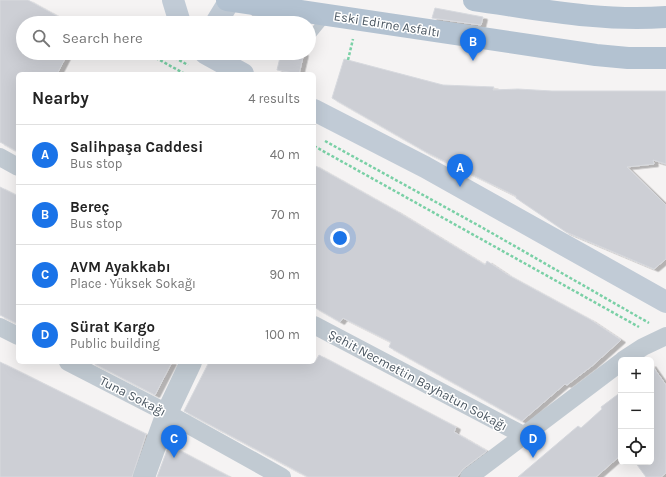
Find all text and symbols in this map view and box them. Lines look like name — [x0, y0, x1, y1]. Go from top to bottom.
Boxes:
street label: Eski Edirne Asfaltı — [333, 8, 441, 40]
search box — [16, 16, 316, 60]
icon: search — [30, 27, 52, 49]
pin: B — [460, 28, 486, 61]
text: Search here — [62, 29, 143, 47]
text: Nearby — [32, 88, 89, 108]
text: 4 results — [248, 91, 300, 106]
text: Salihpaşa Caddesi — [70, 138, 203, 156]
text: A — [41, 147, 49, 162]
text: 40 m — [270, 147, 300, 162]
pin: A — [447, 154, 473, 187]
text: Bus stop — [70, 156, 122, 171]
text: Bereç — [70, 198, 109, 216]
text: B — [41, 207, 49, 222]
text: 70 m — [271, 207, 300, 222]
text: Bus stop — [70, 216, 122, 231]
your location — [330, 228, 350, 248]
text: AVM Ayakkabı — [70, 258, 171, 276]
text: C — [41, 267, 49, 282]
text: 90 m — [269, 267, 300, 282]
text: Place · Yüksek Sokağı — [70, 276, 196, 291]
text: Sürat Kargo — [70, 318, 155, 336]
street label: Şehit Necmettin Bayhatun Sokağı — [326, 326, 510, 434]
text: D — [41, 327, 49, 342]
text: 100 m — [265, 327, 300, 342]
text: Public building — [70, 336, 160, 351]
map controls — [618, 357, 654, 465]
button: + — [618, 357, 654, 393]
street label: Tuna Sokağı — [97, 373, 169, 419]
button: − — [618, 393, 654, 429]
pin: C — [161, 425, 187, 458]
pin: D — [520, 425, 546, 458]
button: locate — [618, 429, 654, 465]

